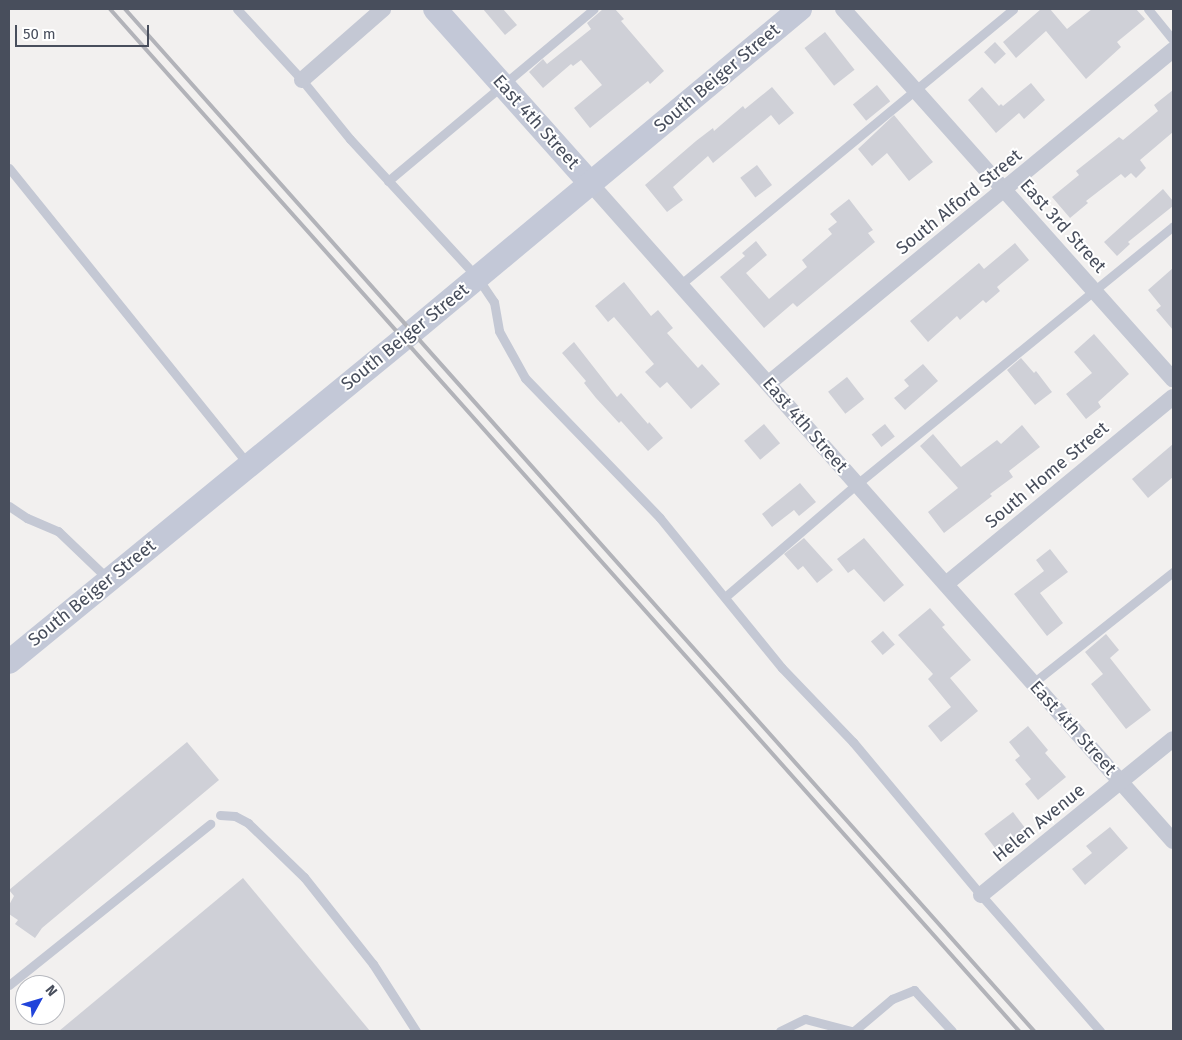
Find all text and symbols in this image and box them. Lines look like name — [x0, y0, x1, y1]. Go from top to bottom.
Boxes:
scale bar — [18, 15, 151, 47]
street label: South Beiger Street — [650, 19, 784, 137]
text: 50 m — [23, 25, 56, 43]
street label: East 4th Street — [488, 71, 584, 173]
street label: South Alford Street — [892, 145, 1026, 259]
street label: East 3rd Street — [1015, 175, 1111, 277]
street label: South Beiger Street — [337, 279, 473, 395]
street label: East 4th Street — [758, 373, 852, 477]
street label: South Home Street — [981, 417, 1113, 533]
street label: South Beiger Street — [24, 535, 160, 651]
street label: East 4th Street — [1025, 677, 1121, 779]
street label: Helen Avenue — [989, 779, 1089, 867]
north arrow — [15, 975, 65, 1025]
text: N — [42, 982, 61, 1000]

